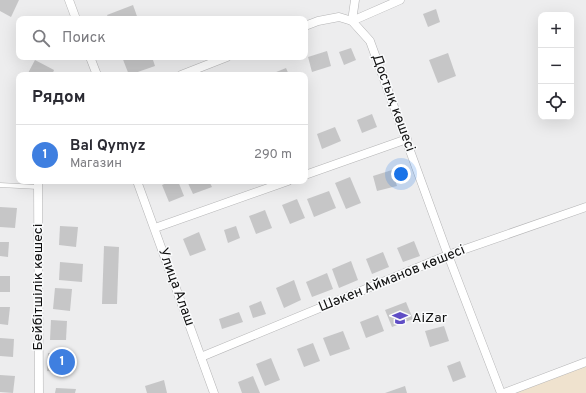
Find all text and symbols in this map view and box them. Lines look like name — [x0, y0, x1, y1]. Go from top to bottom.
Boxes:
map controls — [538, 12, 574, 120]
button: + — [538, 12, 574, 48]
search box — [16, 16, 308, 60]
icon: search — [30, 27, 52, 49]
text: Поиск — [62, 29, 106, 48]
button: − — [538, 48, 574, 84]
street label: Достық көшесі — [368, 52, 418, 154]
button: locate — [538, 84, 574, 120]
text: Рядом — [32, 87, 85, 109]
text: Bal Qymyz — [70, 137, 146, 156]
text: 1 — [42, 147, 48, 163]
text: 290 m — [254, 147, 292, 163]
text: Магазин — [70, 156, 122, 172]
your location — [391, 164, 411, 184]
street label: Бейбітшілік көшесі — [30, 224, 47, 350]
street label: Шәкен Айманов көшесі — [316, 242, 468, 316]
street label: Улица Алаш — [154, 246, 198, 328]
school or university icon: AiZar — [391, 309, 409, 327]
place label: AiZar — [412, 310, 448, 327]
pin: 1 — [49, 347, 75, 377]

